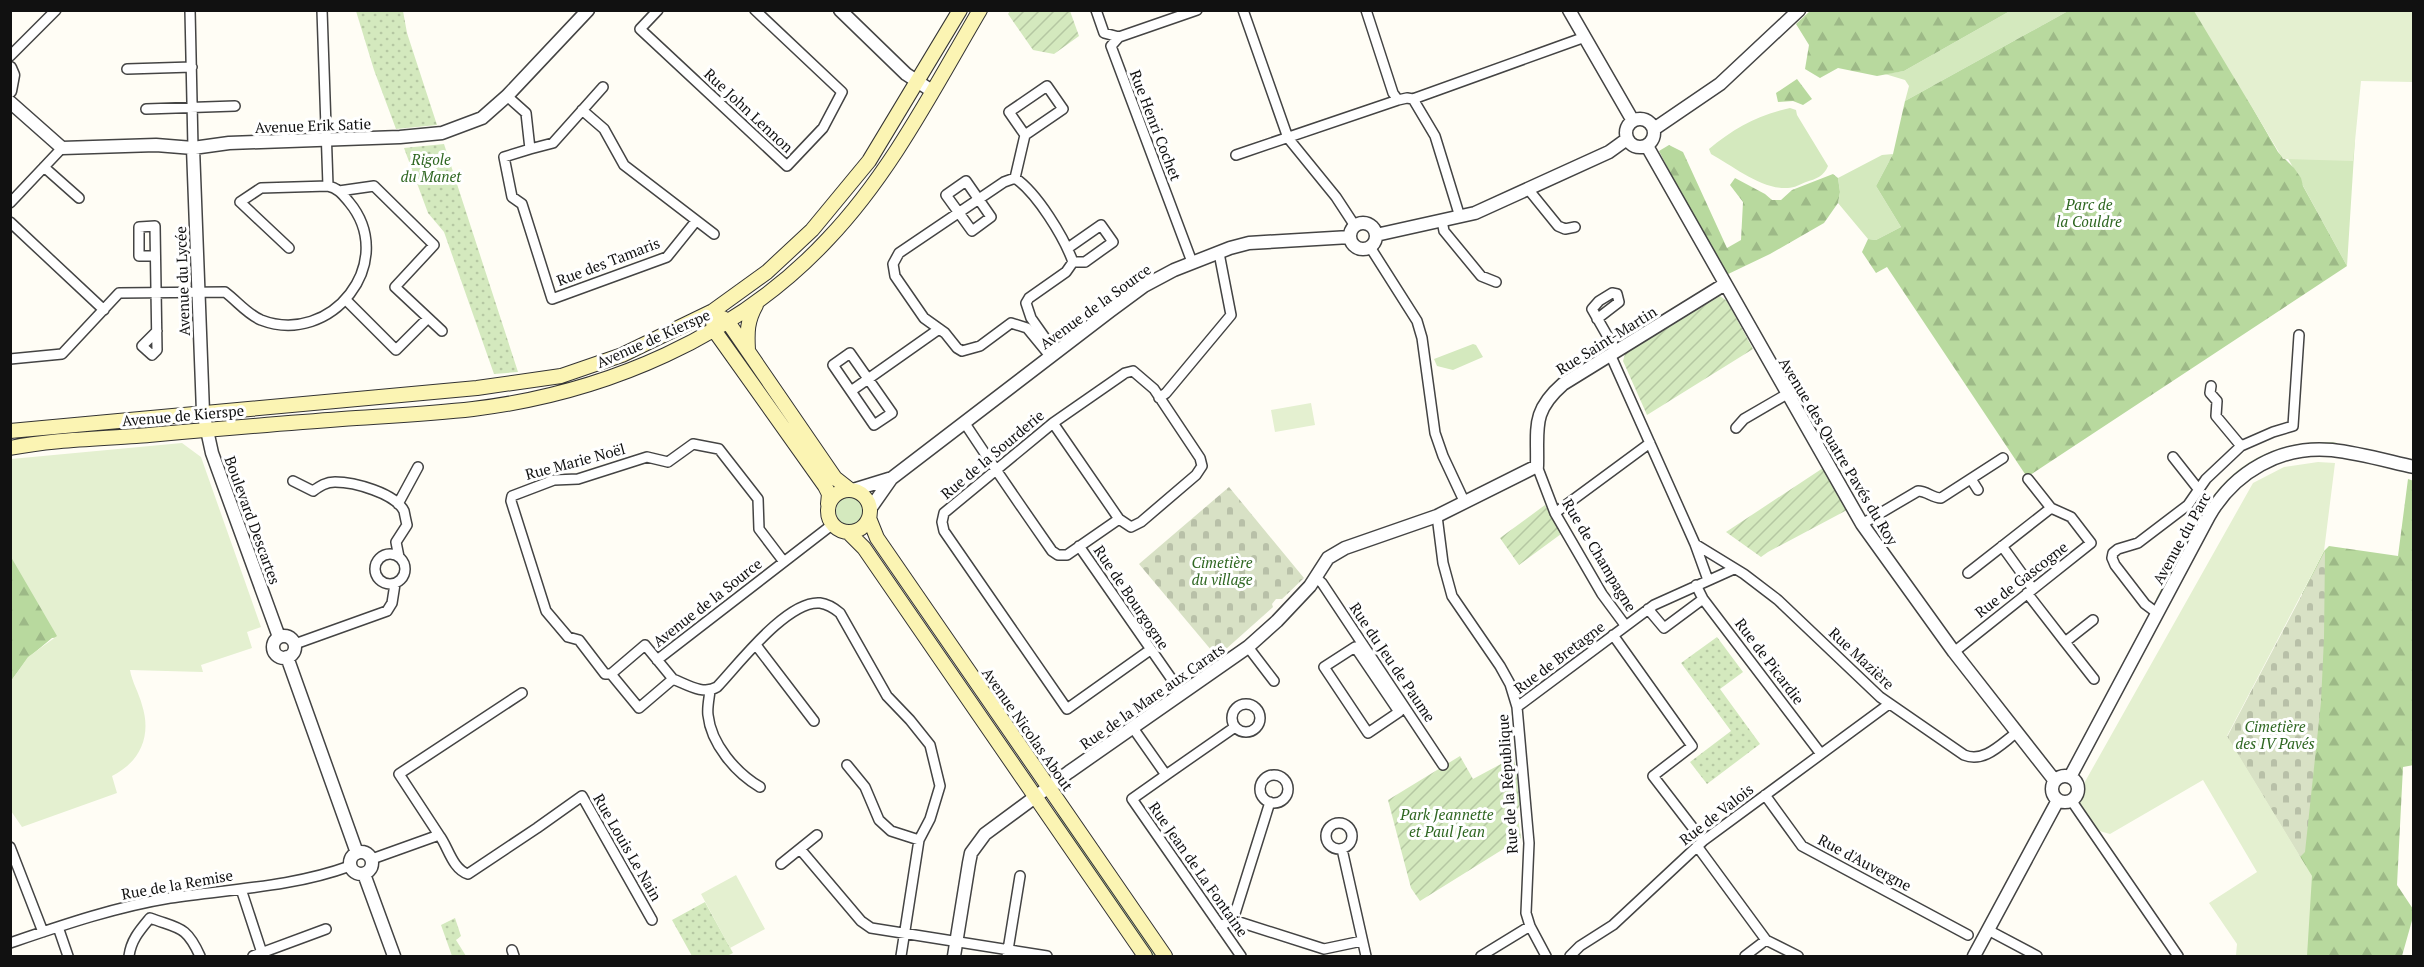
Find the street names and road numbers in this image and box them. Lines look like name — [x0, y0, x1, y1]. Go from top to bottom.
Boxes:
street label: Rue John Lennon — [700, 63, 798, 157]
street label: Rue Henri Cochet — [1126, 67, 1186, 184]
street label: Avenue Erik Satie — [254, 113, 372, 137]
street label: Avenue du Lycée — [170, 226, 194, 336]
street label: Rue des Tamaris — [553, 232, 663, 290]
street label: Avenue de la Source — [1035, 259, 1155, 353]
street label: Rue Saint-Martin — [1552, 301, 1660, 379]
street label: Avenue de Kierspe — [593, 304, 713, 372]
street label: Avenue des Quatre Pavés du Roy — [1775, 353, 1903, 549]
street label: Avenue de Kierspe — [121, 400, 245, 430]
street label: Rue de la Sourderie — [936, 405, 1048, 503]
street label: Rue Marie Noël — [523, 438, 627, 484]
street label: Boulevard Descartes — [220, 453, 286, 587]
street label: Avenue du Parc — [2147, 488, 2215, 588]
street label: Rue de Champagne — [1558, 495, 1642, 615]
street label: Rue de Gascogne — [1970, 536, 2072, 622]
street label: Rue de Bourgogne — [1090, 541, 1174, 653]
street label: Avenue de la Source — [648, 553, 766, 651]
street label: Rue du Jeu de Paume — [1346, 598, 1440, 726]
street label: Rue de Picardie — [1731, 614, 1809, 708]
street label: Rue de Bretagne — [1509, 616, 1609, 698]
street label: Rue Mazière — [1825, 623, 1899, 693]
street label: Rue de la Mare aux Carats — [1076, 638, 1228, 754]
street label: Avenue Nicolas About — [978, 663, 1078, 795]
street label: Rue de la République — [1492, 713, 1522, 855]
street label: Rue de Valois — [1675, 779, 1757, 849]
street label: Rue Louis Le Nain — [589, 790, 667, 904]
street label: Rue Jean de La Fontaine — [1145, 797, 1253, 941]
street label: Rue d'Auvergne — [1815, 829, 1915, 895]
street label: Rue de la Remise — [120, 864, 234, 904]

